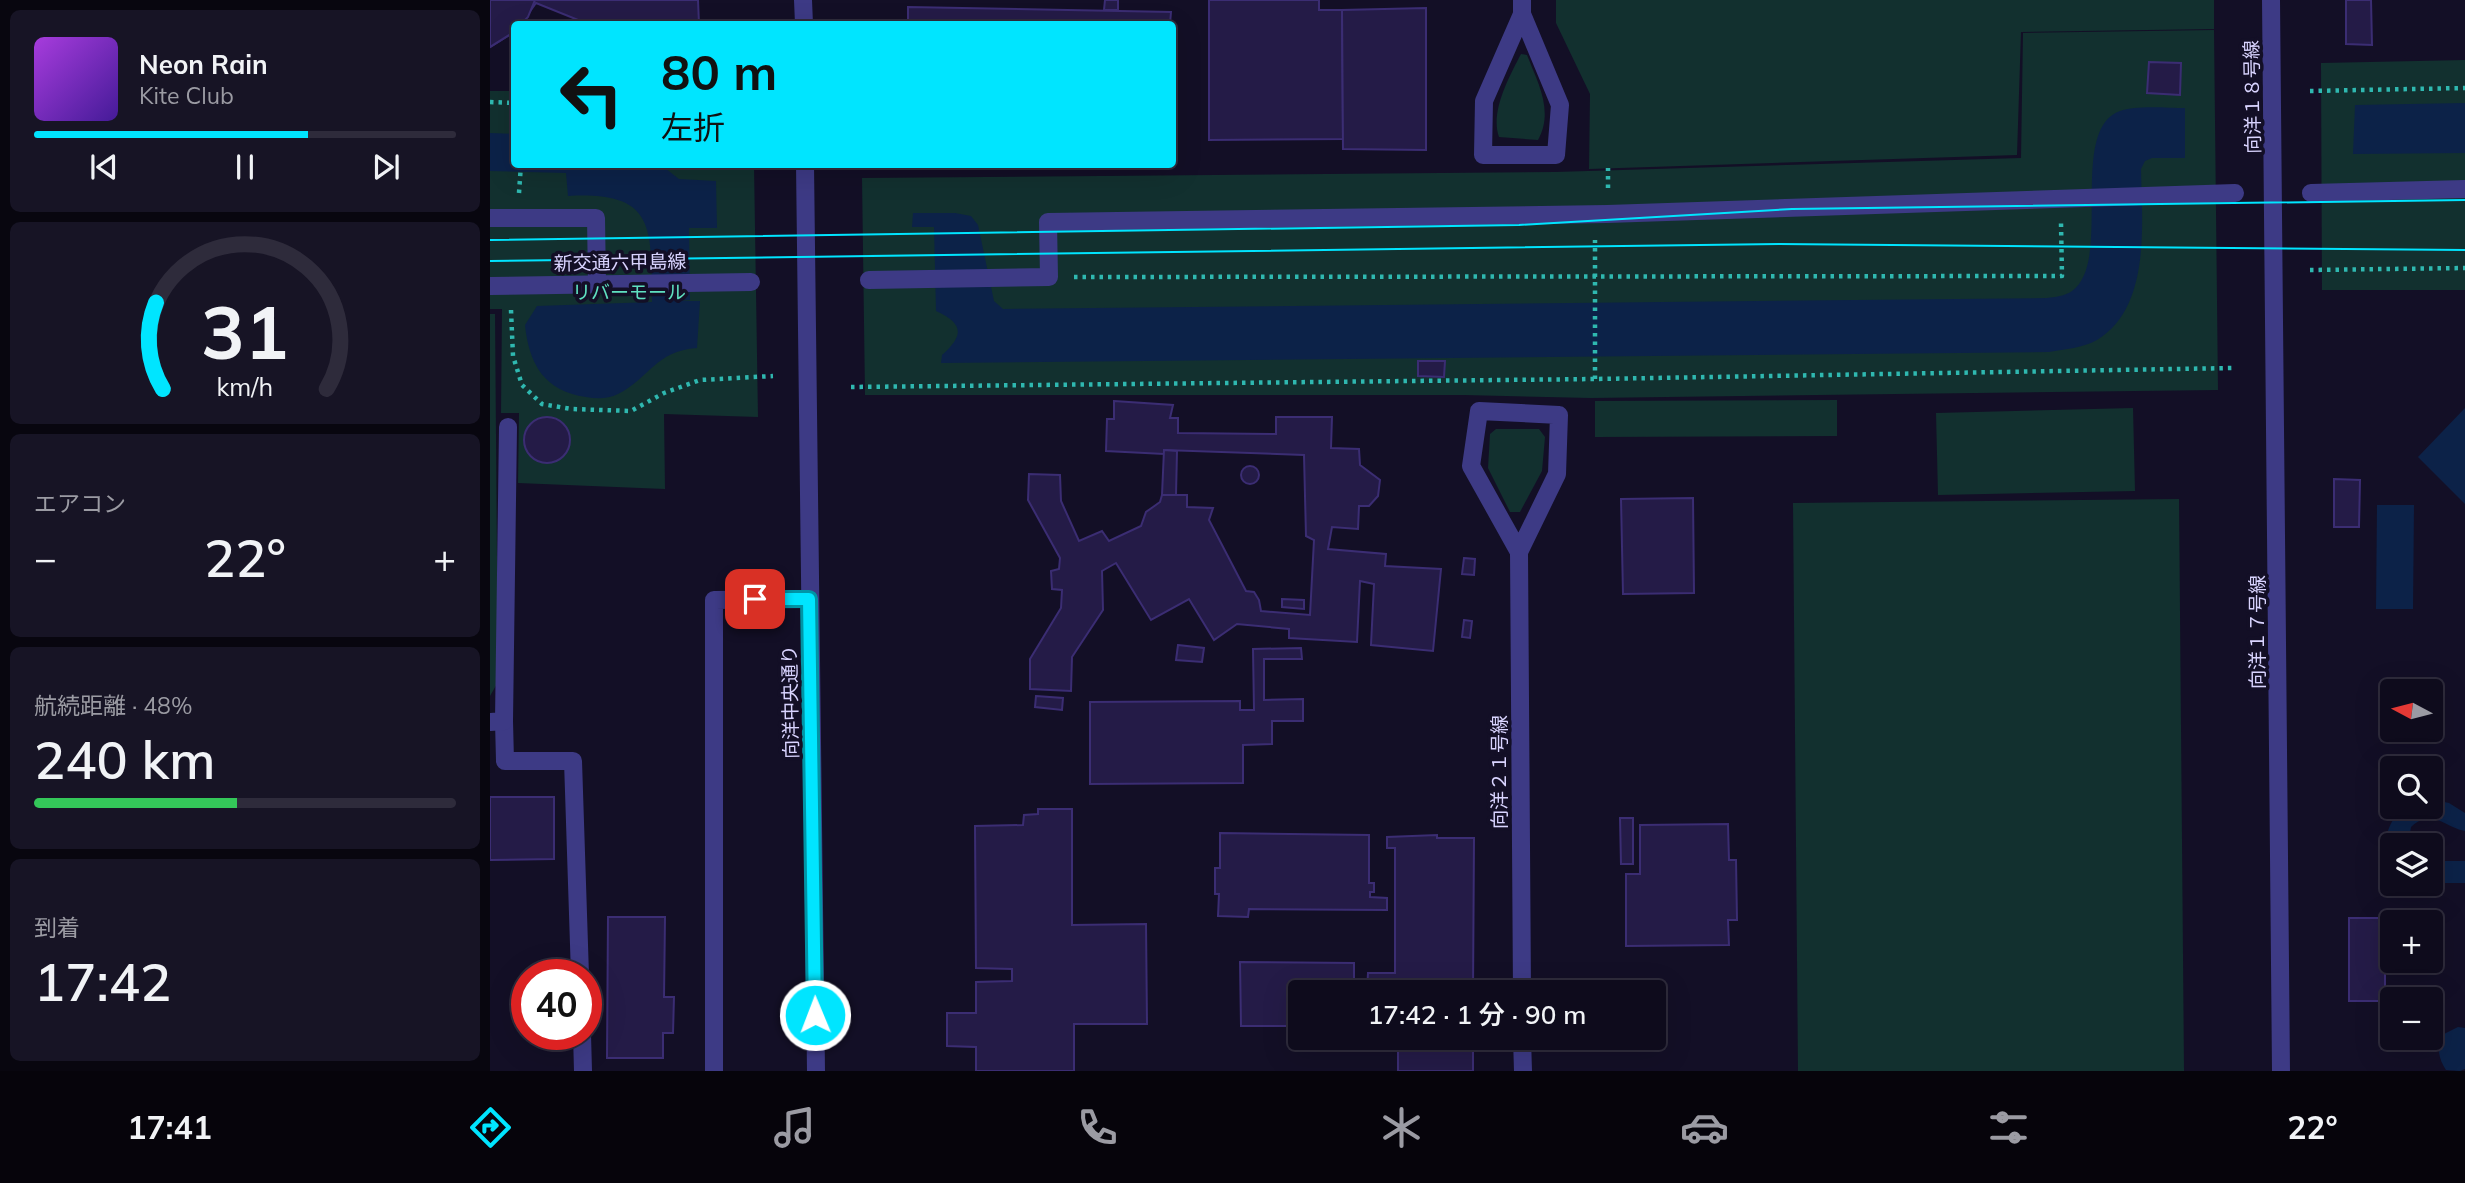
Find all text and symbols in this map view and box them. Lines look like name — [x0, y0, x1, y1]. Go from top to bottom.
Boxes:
street label: 向洋１８号線 — [2239, 40, 2265, 154]
text: 80 m — [661, 41, 777, 102]
text: Neon Rain — [139, 48, 268, 81]
icon: left — [546, 49, 637, 140]
text: Kite Club — [139, 81, 234, 110]
text: 左折 — [661, 107, 725, 147]
icon: previous — [85, 148, 123, 186]
icon: pause — [226, 148, 264, 186]
icon: next — [367, 148, 405, 186]
street label: 新交通六甲島線 — [553, 249, 687, 275]
park label: リバーモール — [572, 280, 686, 304]
text: 31 — [201, 287, 289, 378]
text: km/h — [217, 371, 273, 402]
text: エアコン — [34, 489, 126, 518]
text: 22° — [204, 525, 286, 590]
text: − — [34, 534, 57, 582]
text: + — [433, 534, 456, 582]
pin — [725, 569, 785, 629]
street label: 向洋１７号線 — [2245, 575, 2269, 689]
icon: arrive — [736, 580, 774, 618]
street label: 向洋中央通り — [777, 645, 803, 759]
north arrow — [2380, 679, 2443, 742]
map controls — [2380, 679, 2443, 1050]
text: 航続距離 · 48% — [34, 691, 192, 720]
street label: 向洋２１号線 — [1487, 715, 1511, 829]
text: 240 km — [34, 727, 215, 792]
button: search — [2380, 756, 2443, 819]
button: layers — [2380, 833, 2443, 896]
button: + — [2380, 910, 2443, 973]
text: 到着 — [34, 913, 80, 942]
text: 17:42 — [34, 949, 171, 1014]
speed limit sign: 40 — [511, 959, 602, 1050]
position arrow — [778, 978, 852, 1052]
button: − — [2380, 987, 2443, 1050]
text: 17:42 · 1 分 · 90 m — [1368, 998, 1586, 1031]
icon: directions — [466, 1103, 515, 1152]
icon: music — [770, 1103, 819, 1152]
icon: phone — [1073, 1103, 1122, 1152]
icon: climate — [1377, 1103, 1426, 1152]
icon: car — [1680, 1103, 1729, 1152]
icon: filters — [1984, 1103, 2033, 1152]
text: 17:41 — [127, 1107, 212, 1147]
text: 22° — [2287, 1107, 2338, 1147]

